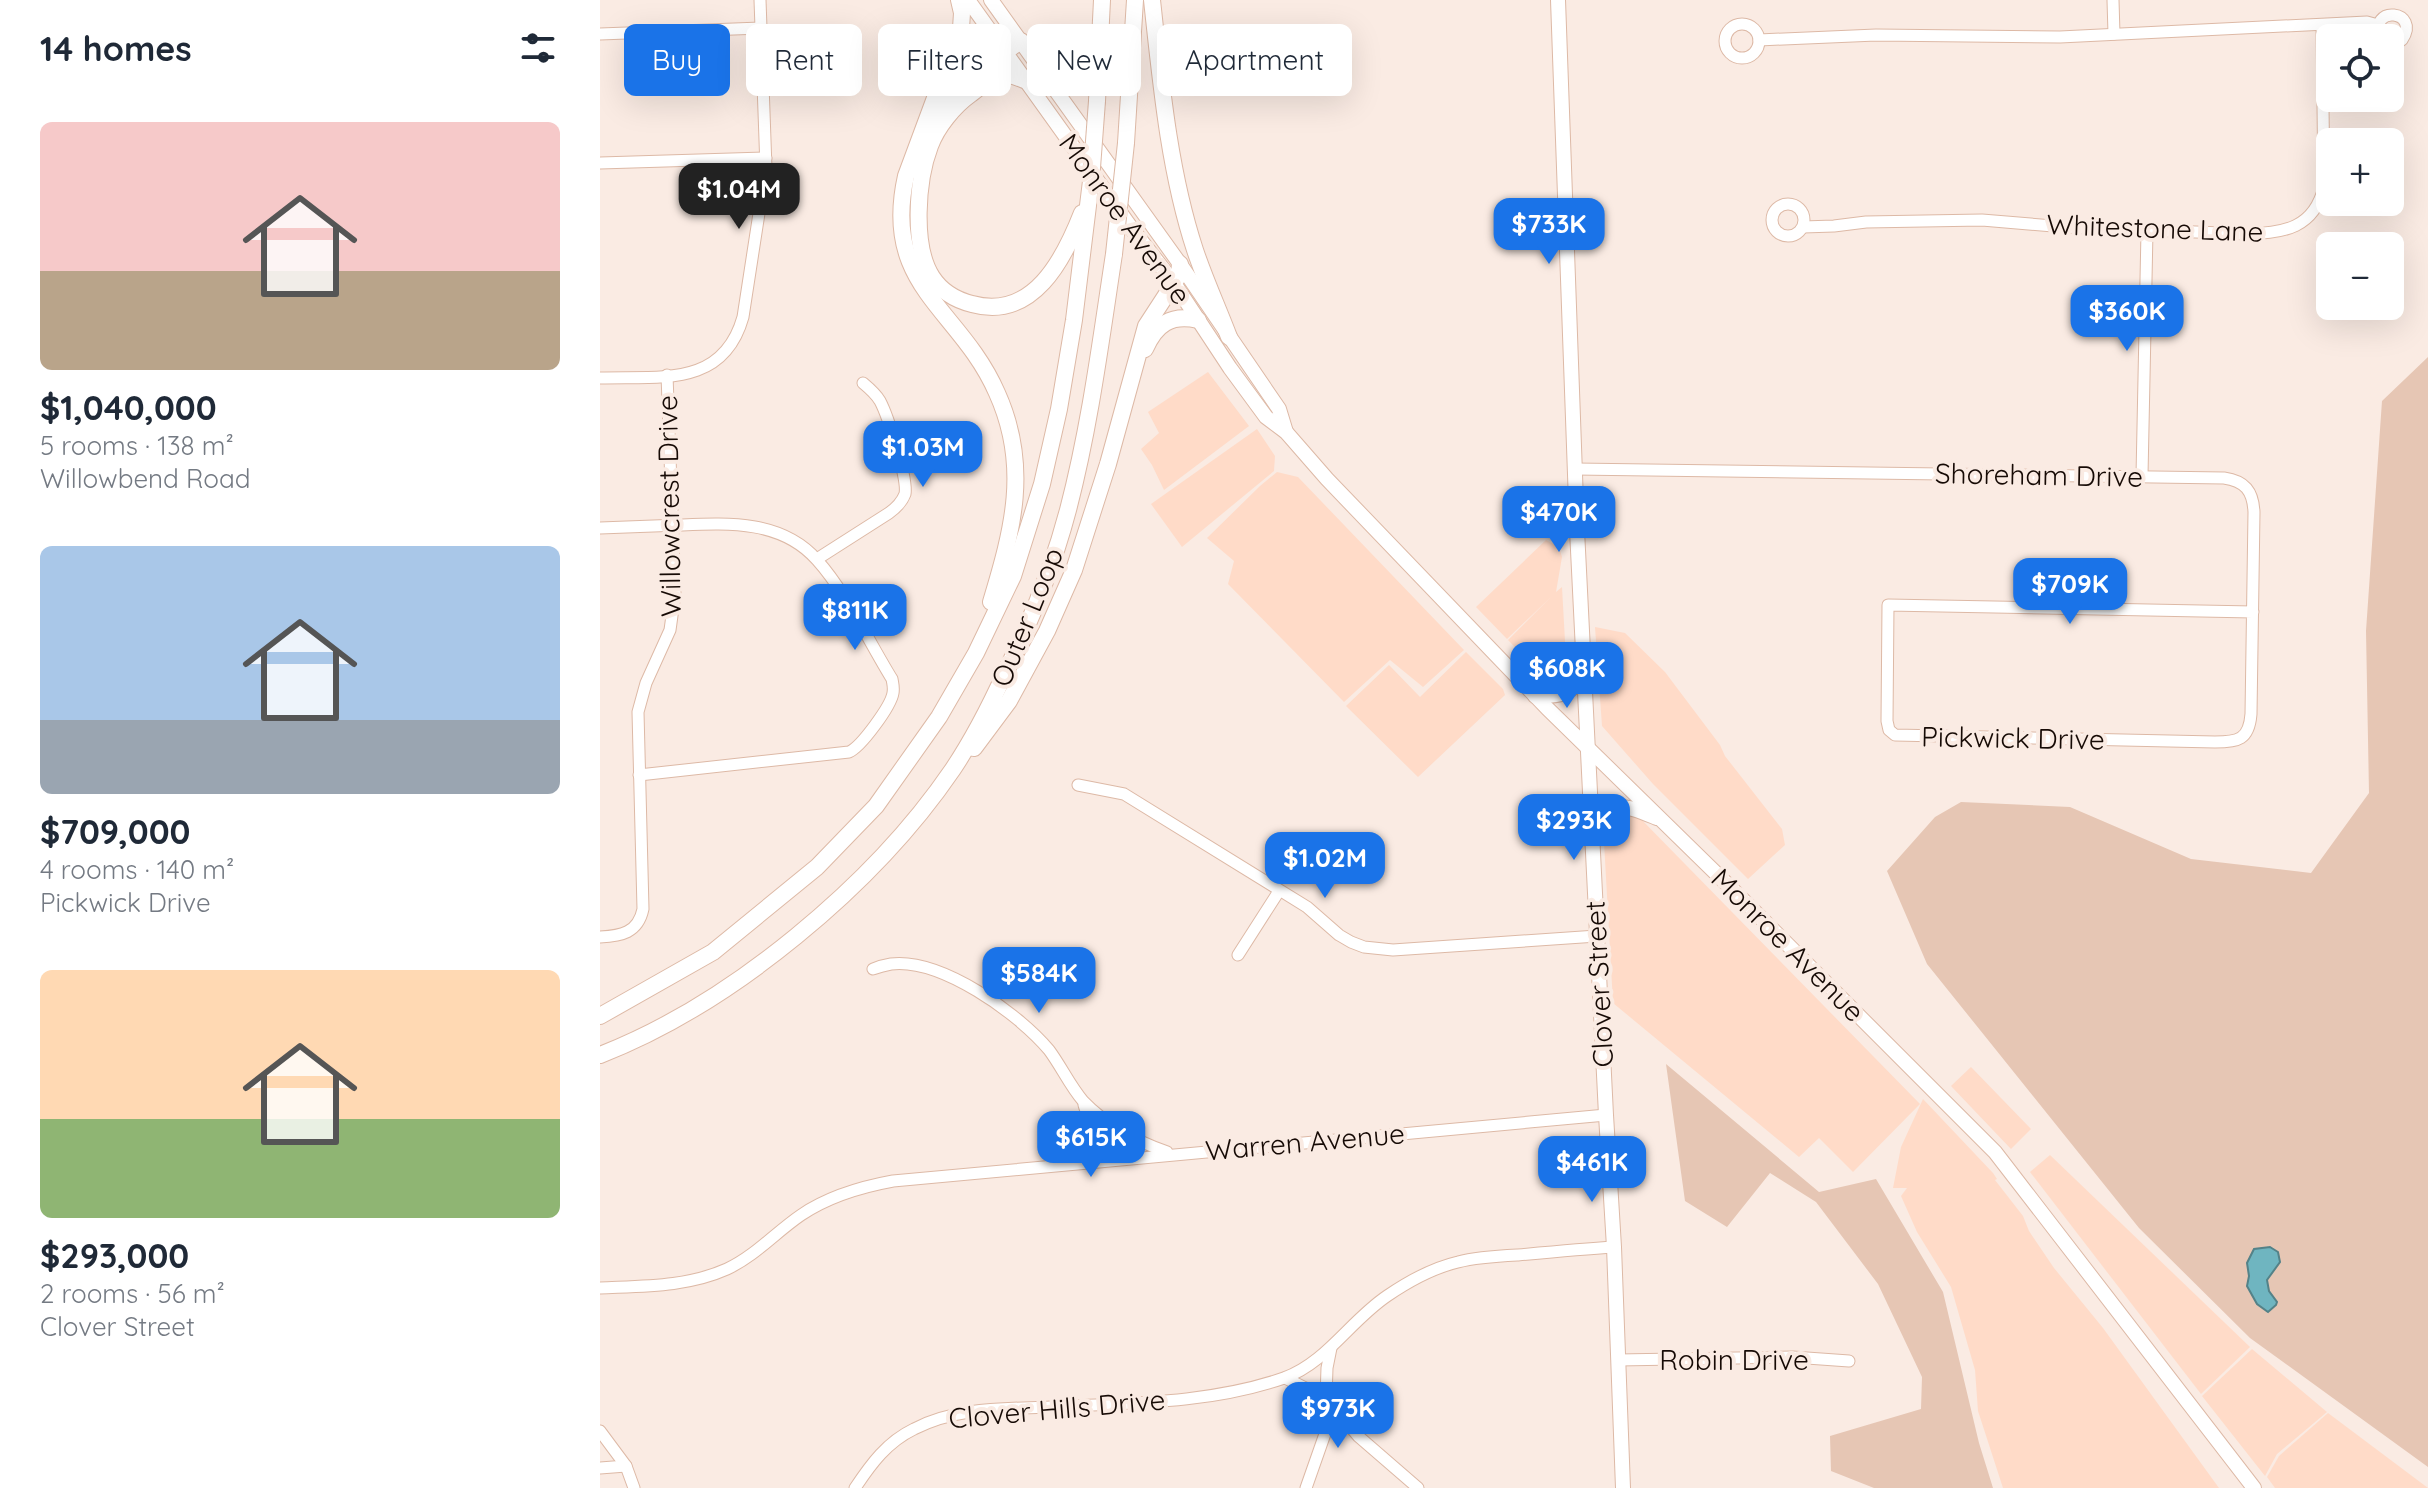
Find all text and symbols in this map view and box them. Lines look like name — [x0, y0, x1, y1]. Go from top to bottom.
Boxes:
chip: Buy — [624, 24, 730, 96]
chip: Rent — [746, 24, 862, 96]
chip: Filters — [878, 24, 1011, 96]
chip: New — [1027, 24, 1141, 96]
chip: Apartment — [1157, 24, 1352, 96]
map controls — [2316, 24, 2404, 320]
button: locate — [2316, 24, 2404, 112]
icon: filters — [516, 26, 560, 70]
text: 14 homes — [40, 27, 192, 70]
street label: Monroe Avenue — [1052, 126, 1199, 311]
button: + — [2316, 128, 2404, 216]
pin: $1.04M — [674, 163, 804, 231]
text: $1.04M — [697, 172, 781, 205]
icon: home — [228, 174, 372, 318]
pin: $733K — [1493, 198, 1605, 266]
street label: Whitestone Lane — [2046, 206, 2264, 249]
text: $733K — [1512, 207, 1586, 240]
button: − — [2316, 232, 2404, 320]
pin: $360K — [2071, 285, 2183, 353]
text: $360K — [2089, 294, 2165, 327]
text: $1,040,000 — [40, 386, 217, 429]
street label: Willowcrest Drive — [649, 395, 688, 617]
pin: $1.03M — [858, 421, 988, 489]
text: 5 rooms · 138 m² — [40, 429, 234, 462]
text: $1.03M — [881, 430, 965, 463]
street label: Shoreham Drive — [1935, 455, 2143, 494]
text: Willowbend Road — [40, 462, 250, 495]
pin: $470K — [1503, 486, 1615, 554]
text: $470K — [1520, 495, 1598, 528]
street label: Outer Loop — [983, 542, 1070, 691]
pin: $709K — [2014, 558, 2126, 626]
text: $709K — [2031, 567, 2109, 600]
pin: $811K — [799, 584, 911, 652]
text: $811K — [821, 593, 889, 626]
icon: home — [228, 598, 372, 742]
pin: $608K — [1511, 642, 1623, 710]
text: $608K — [1528, 651, 1606, 684]
street label: Pickwick Drive — [1921, 718, 2105, 757]
pin: $293K — [1518, 794, 1630, 862]
text: $293K — [1536, 803, 1612, 836]
text: $709,000 — [40, 810, 190, 853]
pin: $1.02M — [1260, 832, 1390, 900]
text: $1.02M — [1283, 841, 1367, 874]
text: 4 rooms · 140 m² — [40, 853, 234, 886]
street label: Monroe Avenue — [1704, 861, 1872, 1029]
text: Pickwick Drive — [40, 886, 211, 919]
street label: Clover Street — [1577, 900, 1620, 1068]
pin: $584K — [983, 947, 1095, 1015]
text: $584K — [1000, 956, 1078, 989]
icon: home — [228, 1022, 372, 1166]
pin: $615K — [1035, 1111, 1147, 1179]
street label: Warren Avenue — [1204, 1115, 1406, 1168]
text: $615K — [1055, 1120, 1127, 1153]
pin: $461K — [1536, 1136, 1648, 1204]
text: $461K — [1556, 1145, 1628, 1178]
text: $293,000 — [40, 1234, 189, 1277]
text: 2 rooms · 56 m² — [40, 1277, 225, 1310]
text: Clover Street — [40, 1310, 195, 1343]
street label: Robin Drive — [1659, 1342, 1809, 1377]
street label: Clover Hills Drive — [947, 1382, 1167, 1435]
pin: $973K — [1282, 1382, 1394, 1450]
text: $973K — [1301, 1391, 1375, 1424]

